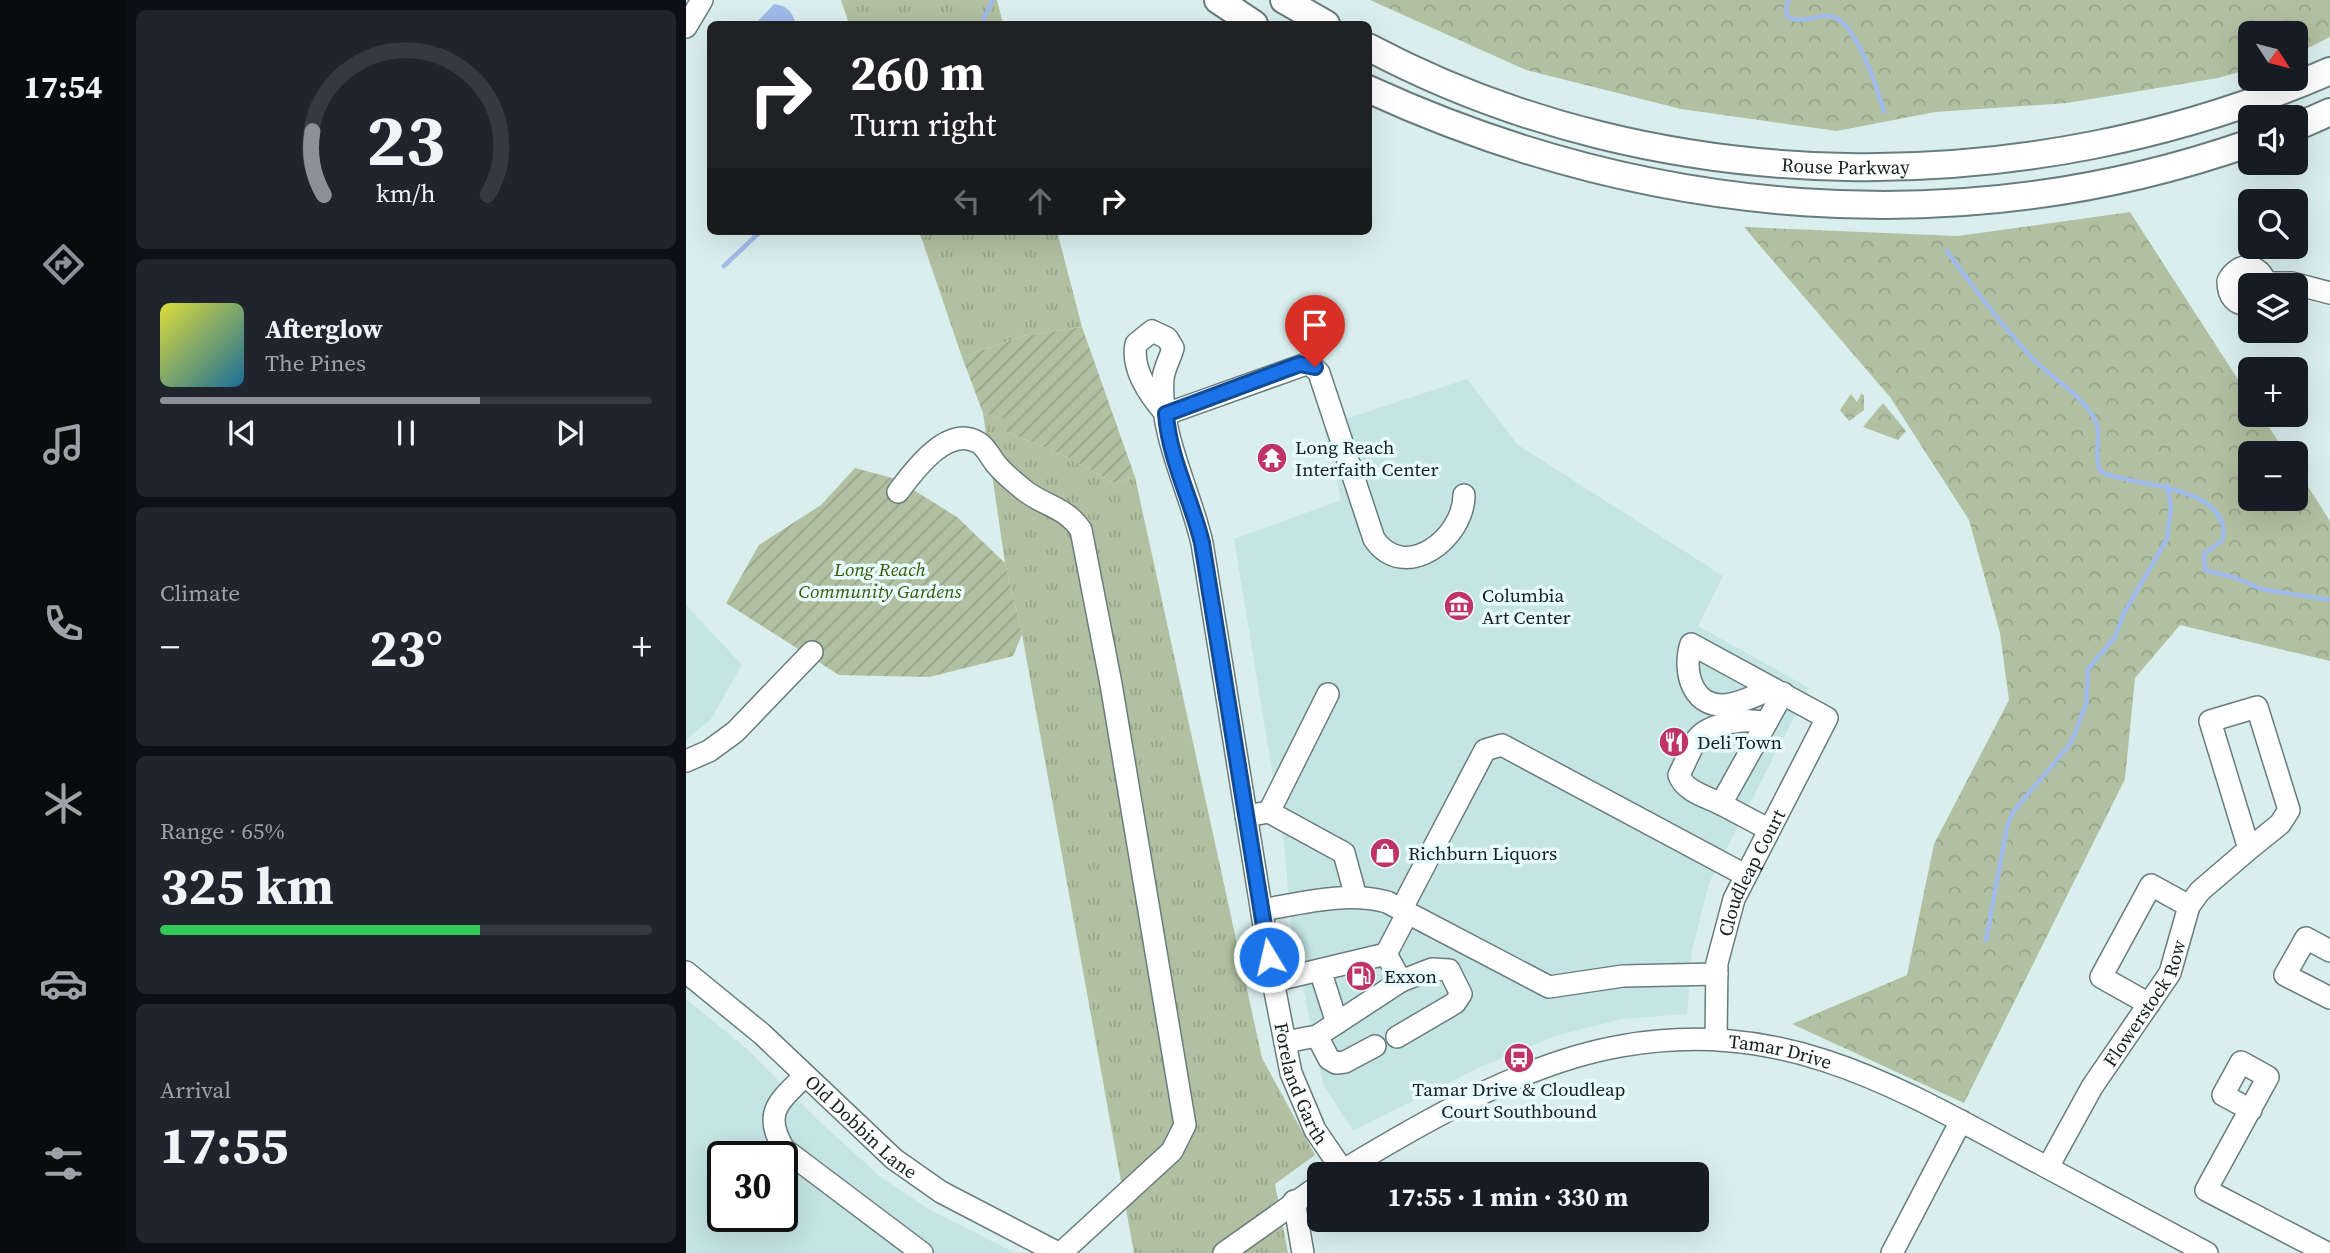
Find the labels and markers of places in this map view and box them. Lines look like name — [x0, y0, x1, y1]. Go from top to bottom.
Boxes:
pin — [1285, 295, 1345, 367]
place label: Long Reach Interfaith Center — [1295, 434, 1438, 482]
temple icon: Long Reach Interfaith Center — [1255, 441, 1289, 475]
place label: Columbia Art Center — [1482, 582, 1571, 630]
museum icon: Columbia Art Center — [1442, 589, 1476, 623]
restaurant icon: Deli Town — [1657, 725, 1691, 759]
place label: Deli Town — [1697, 729, 1782, 755]
shop icon: Richburn Liquors — [1368, 836, 1402, 870]
place label: Richburn Liquors — [1408, 840, 1557, 866]
fuel station icon: Exxon — [1344, 959, 1378, 993]
place label: Exxon — [1384, 963, 1437, 989]
bus stop icon: Tamar Drive & Cloudleap Court Southbound — [1502, 1041, 1536, 1075]
place label: Tamar Drive & Cloudleap Court Southbound — [1413, 1076, 1625, 1124]

